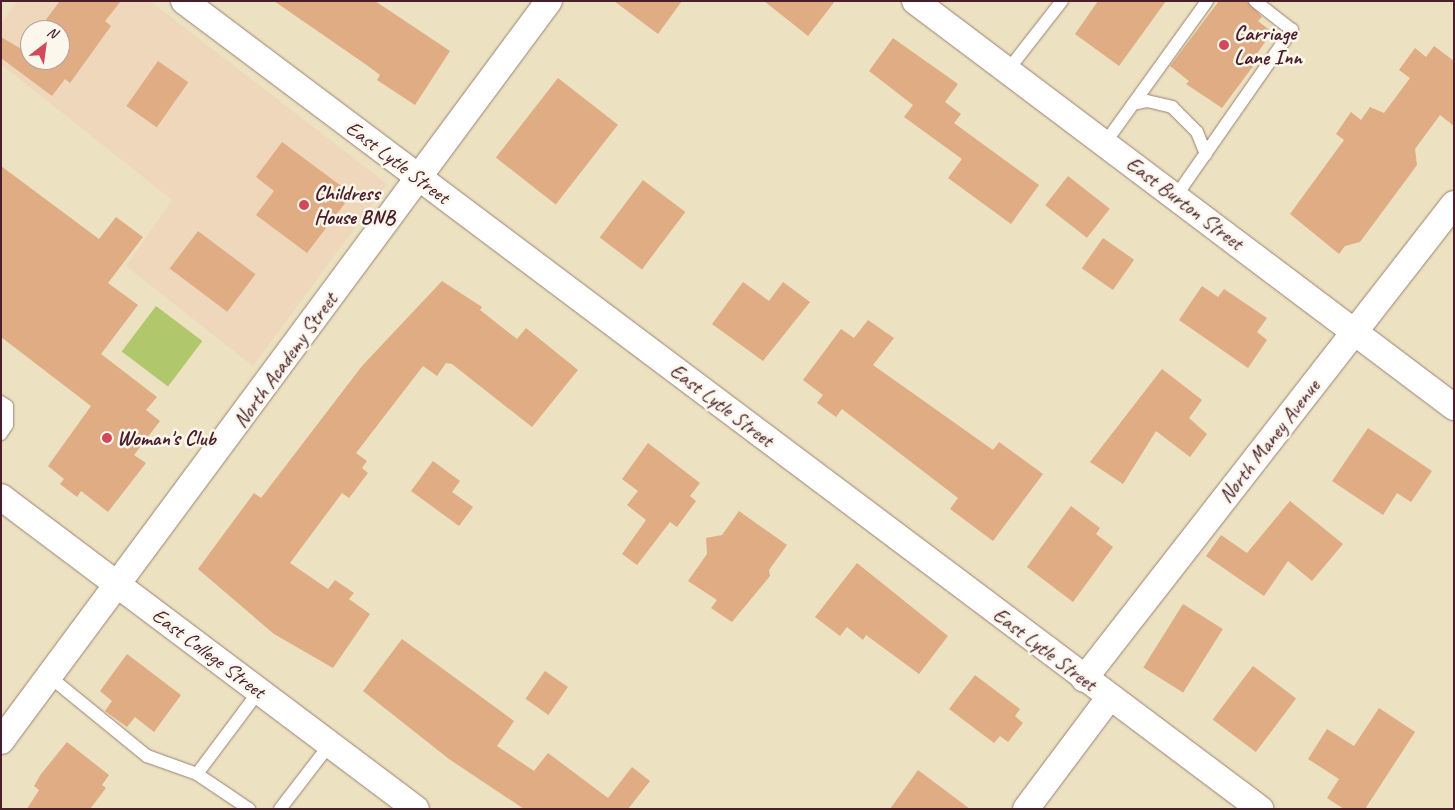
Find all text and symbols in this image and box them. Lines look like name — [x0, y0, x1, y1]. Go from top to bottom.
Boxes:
north arrow — [20, 20, 70, 70]
place label: Carriage Lane Inn — [1234, 20, 1302, 70]
text: N — [44, 23, 60, 42]
marker: Carriage Lane Inn — [1218, 39, 1230, 51]
street label: East Lytle Street — [341, 115, 455, 209]
street label: East Burton Street — [1121, 151, 1249, 255]
place label: Childress House BNB — [314, 180, 394, 230]
marker: Childress House BNB — [298, 199, 310, 211]
street label: North Academy Street — [227, 287, 343, 433]
street label: East Lytle Street — [665, 358, 779, 452]
street label: North Maney Avenue — [1213, 374, 1325, 508]
place label: Woman's Club — [117, 425, 216, 451]
marker: Woman's Club — [101, 432, 113, 444]
street label: East College Street — [147, 602, 271, 704]
street label: East Lytle Street — [988, 602, 1102, 696]

